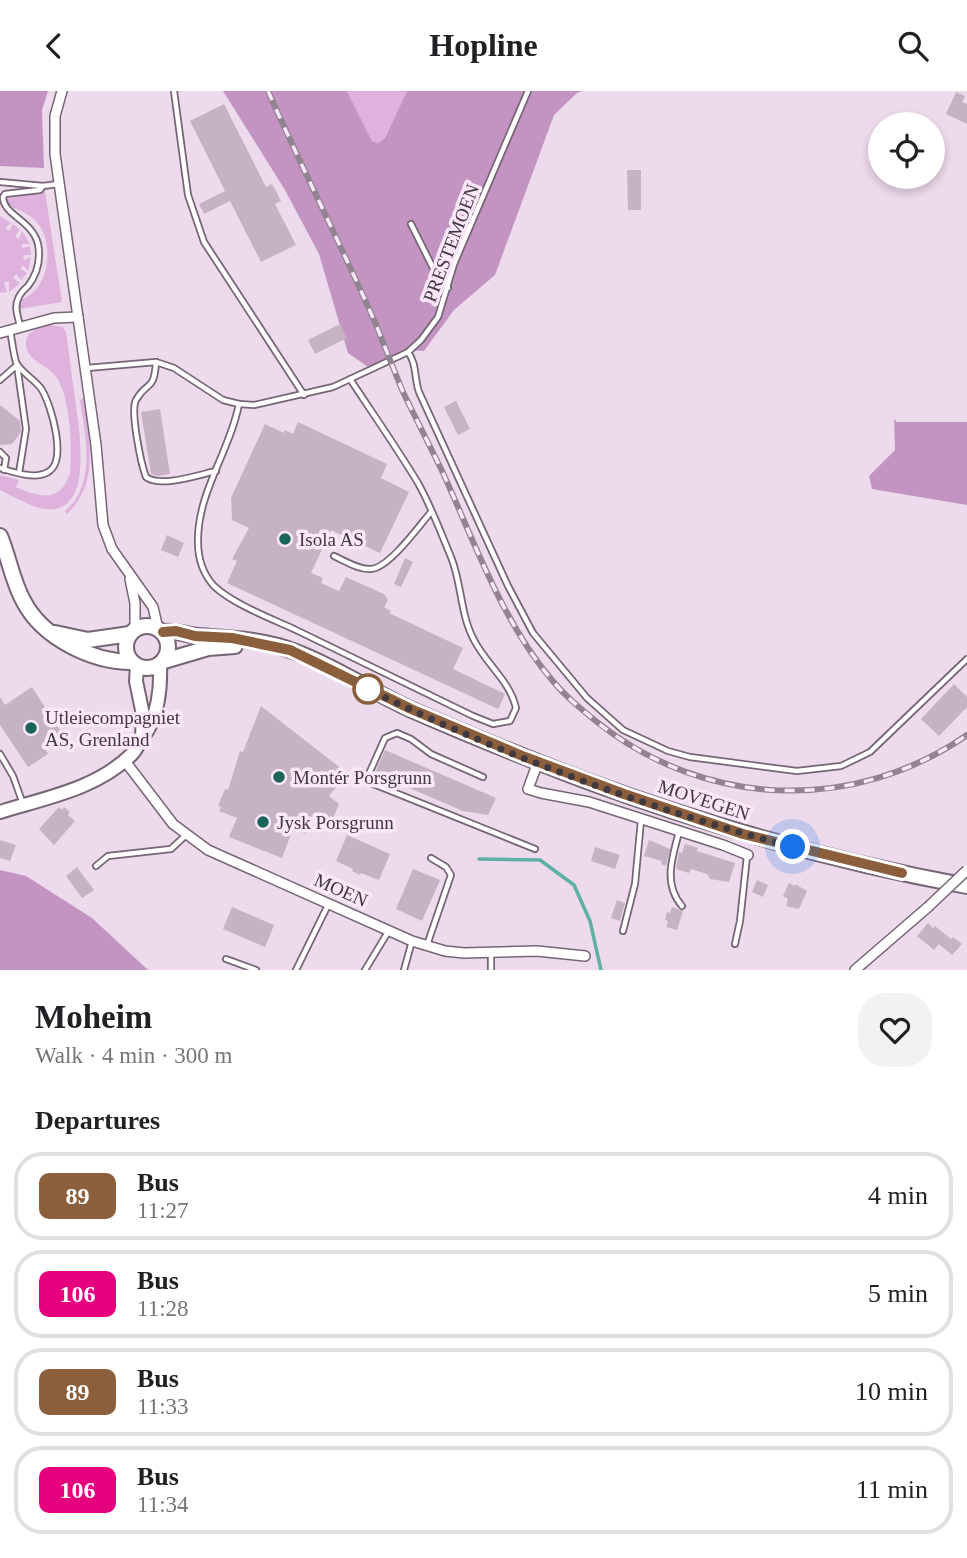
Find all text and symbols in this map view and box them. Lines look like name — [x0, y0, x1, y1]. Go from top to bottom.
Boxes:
icon: back — [35, 27, 73, 65]
text: Hopline — [429, 27, 538, 63]
icon: search — [894, 27, 932, 65]
map controls — [868, 112, 945, 189]
button: locate — [868, 112, 945, 189]
street label: PRESTEMOEN — [419, 181, 483, 305]
place label: Isola AS — [299, 529, 364, 550]
marker: Isola AS — [277, 531, 293, 547]
unlabelled marker — [353, 674, 383, 704]
place label: Utleiecompagniet AS, Grenland — [45, 707, 181, 750]
marker: Utleiecompagniet AS, Grenland — [23, 720, 39, 736]
place label: Montér Porsgrunn — [293, 767, 432, 788]
marker: Montér Porsgrunn — [271, 769, 287, 785]
street label: MOVEGEN — [656, 775, 753, 825]
place label: Jysk Porsgrunn — [277, 812, 394, 833]
marker: Jysk Porsgrunn — [255, 814, 271, 830]
your location — [775, 829, 810, 864]
street label: MOEN — [311, 869, 371, 911]
button: heart — [858, 993, 932, 1067]
text: Moheim — [35, 999, 152, 1035]
text: Walk · 4 min · 300 m — [35, 1043, 232, 1068]
text: Departures — [35, 1106, 160, 1135]
text: Bus — [137, 1168, 179, 1197]
text: 4 min — [868, 1181, 928, 1210]
text: 89 — [66, 1183, 90, 1209]
text: 11:27 — [137, 1198, 189, 1223]
text: Bus — [137, 1266, 179, 1295]
text: 5 min — [868, 1279, 928, 1308]
text: 106 — [60, 1281, 96, 1307]
text: 11:28 — [137, 1296, 189, 1321]
text: Bus — [137, 1364, 179, 1393]
text: 10 min — [855, 1377, 928, 1406]
text: 89 — [66, 1379, 90, 1405]
text: 11:33 — [137, 1394, 189, 1419]
text: Bus — [137, 1462, 179, 1491]
text: 11 min — [856, 1475, 928, 1504]
text: 106 — [60, 1477, 96, 1503]
text: 11:34 — [137, 1492, 189, 1517]

